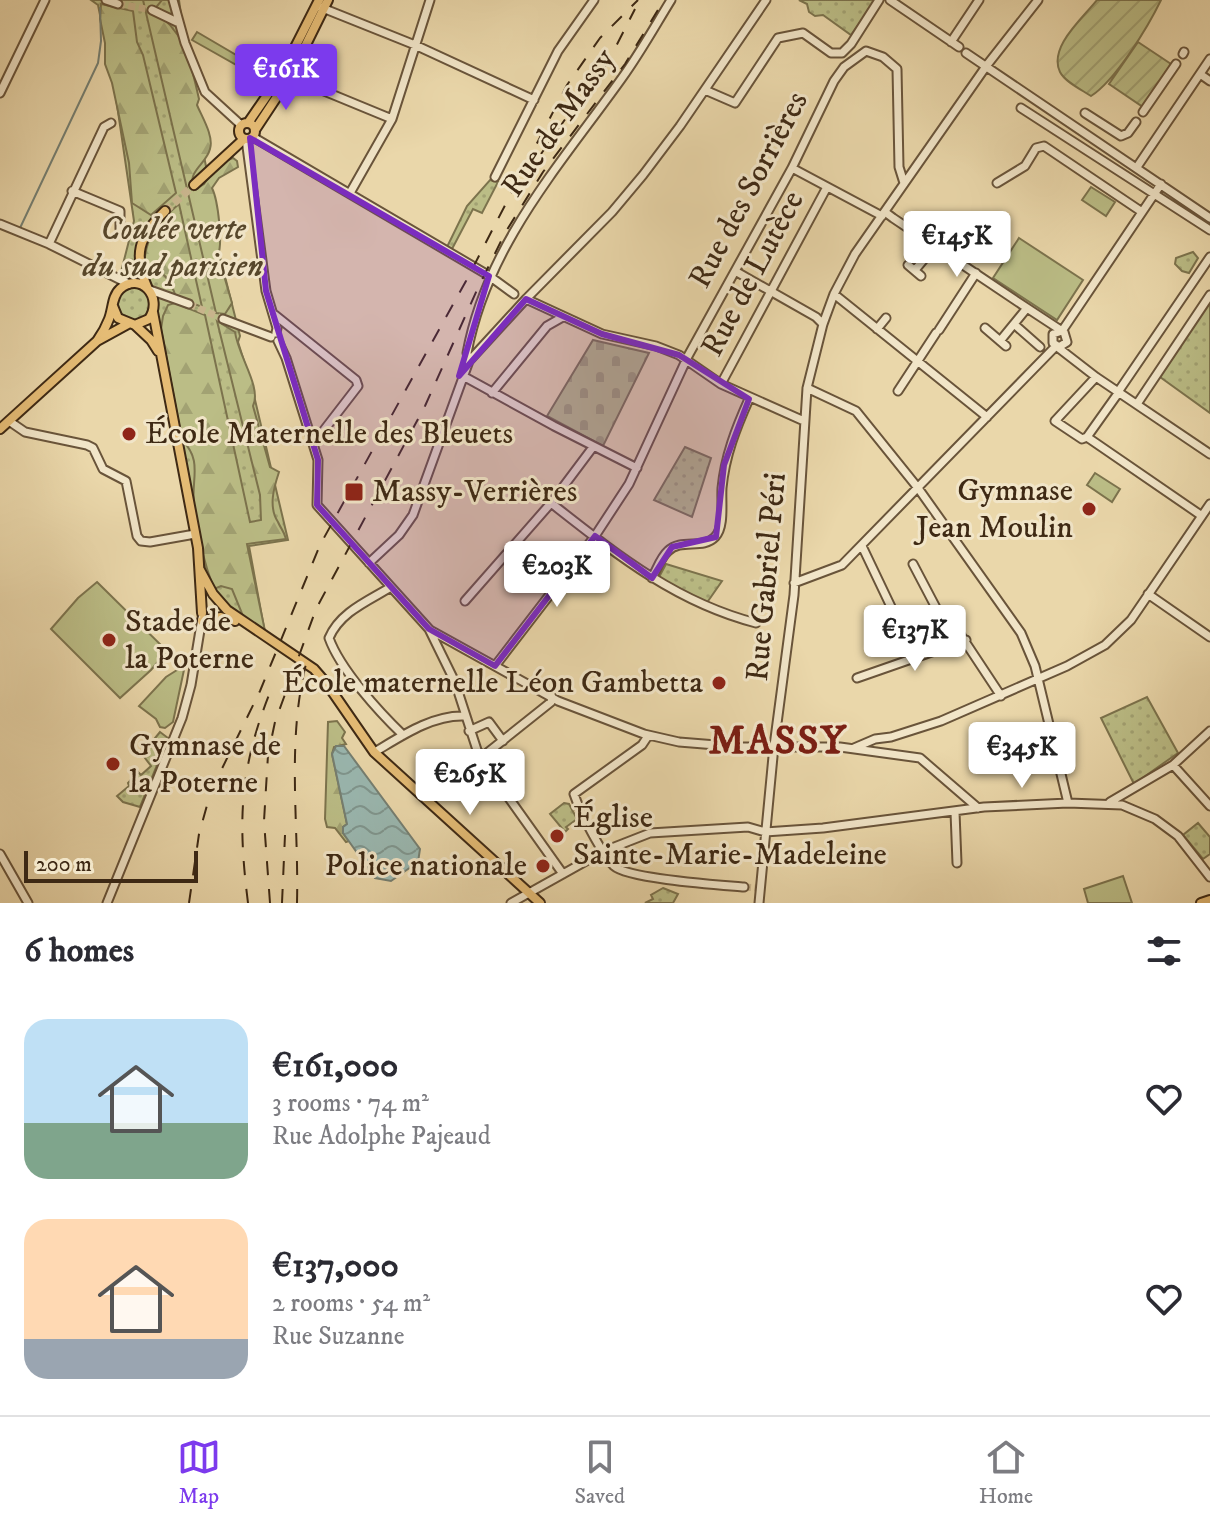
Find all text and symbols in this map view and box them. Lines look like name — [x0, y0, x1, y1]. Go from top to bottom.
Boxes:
street label: Rue de Massy — [493, 40, 625, 205]
pin: €161K — [230, 44, 342, 112]
text: €161K — [253, 53, 319, 86]
street label: Rue des Sorrières — [680, 85, 818, 295]
street label: Rue de Lutèce — [693, 184, 813, 364]
park label: Coulée verte du sud parisien — [82, 210, 263, 287]
pin: €145K — [901, 211, 1013, 279]
text: €145K — [922, 220, 992, 253]
place label: École Maternelle des Bleuets — [145, 414, 513, 454]
marker: École Maternelle des Bleuets — [120, 425, 138, 443]
street label: Rue Gabriel Péri — [738, 471, 796, 683]
place label: Gymnase Jean Moulin — [913, 471, 1073, 548]
place label: Massy-Verrières — [372, 472, 577, 512]
marker: Massy-Verrières — [343, 481, 365, 503]
marker: Gymnase Jean Moulin — [1080, 500, 1098, 518]
pin: €203K — [501, 541, 613, 609]
text: €203K — [522, 550, 592, 583]
place label: Stade de la Poterne — [125, 602, 254, 679]
pin: €137K — [859, 605, 971, 673]
text: €137K — [882, 614, 948, 647]
marker: Stade de la Poterne — [100, 631, 118, 649]
place label: École maternelle Léon Gambetta — [282, 663, 703, 703]
marker: École maternelle Léon Gambetta — [710, 674, 728, 692]
district label: MASSY — [708, 717, 848, 767]
pin: €345K — [966, 722, 1078, 790]
place label: Gymnase de la Poterne — [129, 726, 281, 803]
text: €345K — [987, 731, 1057, 764]
pin: €265K — [414, 749, 526, 817]
marker: Gymnase de la Poterne — [104, 755, 122, 773]
text: €265K — [434, 758, 506, 791]
place label: Église Sainte-Marie-Madeleine — [573, 798, 887, 875]
marker: Église Sainte-Marie-Madeleine — [548, 827, 566, 845]
place label: Police nationale — [324, 846, 527, 886]
scale bar — [24, 847, 198, 883]
text: 200 m — [36, 851, 92, 878]
marker: Police nationale — [534, 857, 552, 875]
icon: filters — [1142, 929, 1186, 973]
text: 6 homes — [24, 930, 134, 972]
text: €161,000 — [272, 1045, 398, 1087]
icon: home — [88, 1051, 184, 1147]
icon: heart — [1142, 1077, 1186, 1121]
text: 3 rooms · 74 m² — [272, 1087, 429, 1120]
text: Rue Adolphe Pajeaud — [272, 1120, 491, 1153]
text: €137,000 — [272, 1245, 399, 1287]
icon: home — [88, 1251, 184, 1347]
icon: heart — [1142, 1277, 1186, 1321]
text: 2 rooms · 54 m² — [272, 1287, 430, 1320]
text: Rue Suzanne — [272, 1320, 405, 1353]
tab: Map — [177, 1435, 221, 1510]
tab: Saved — [575, 1435, 625, 1510]
tab: Home — [979, 1435, 1033, 1510]

